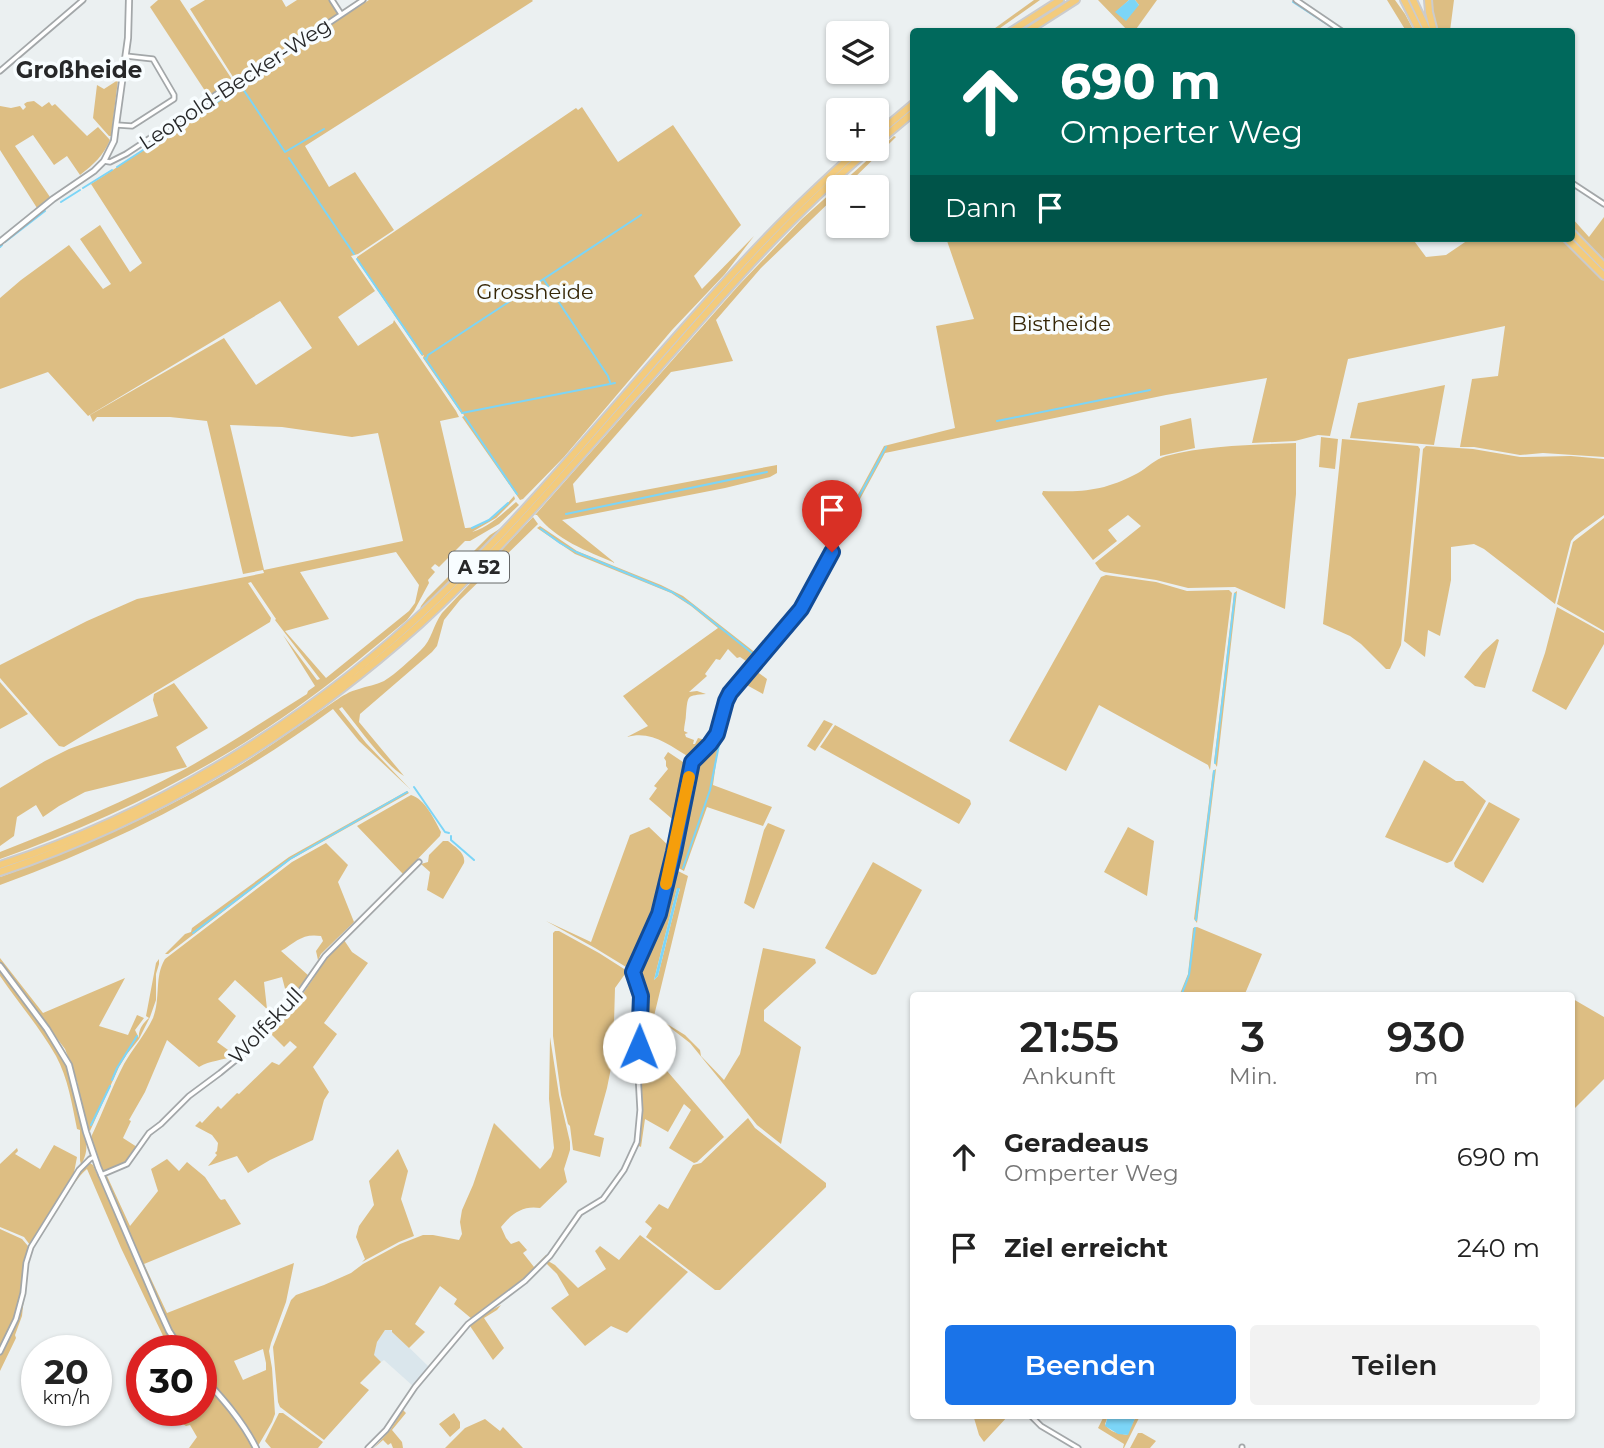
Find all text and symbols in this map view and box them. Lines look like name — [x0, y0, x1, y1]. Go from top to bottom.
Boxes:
street label: Leopold-Becker-Weg — [134, 12, 335, 155]
map controls — [826, 21, 889, 238]
button: layers — [826, 21, 889, 84]
text: 690 m — [1060, 52, 1221, 111]
district label: Großheide — [16, 56, 142, 84]
icon: ahead — [945, 56, 1036, 147]
button: + — [826, 98, 889, 161]
text: Omperter Weg — [1060, 112, 1303, 151]
button: − — [826, 175, 889, 238]
icon: arrive — [1031, 189, 1069, 227]
text: Dann — [945, 192, 1017, 224]
park label: Grossheide — [476, 279, 594, 304]
park label: Bistheide — [1011, 311, 1111, 336]
pin — [802, 480, 862, 552]
icon: arrive — [813, 491, 851, 529]
road number: A 52 — [449, 552, 509, 582]
street label: Wolfskull — [223, 982, 308, 1069]
position arrow — [602, 1010, 676, 1084]
text: 21:55 — [1020, 1011, 1119, 1063]
text: 3 — [1241, 1011, 1265, 1063]
text: 930 — [1387, 1011, 1465, 1063]
text: Ankunft — [1022, 1062, 1116, 1090]
text: Min. — [1229, 1062, 1277, 1090]
text: m — [1414, 1062, 1438, 1090]
text: Geradeaus — [1004, 1127, 1149, 1159]
icon: ahead — [945, 1138, 983, 1176]
text: 690 m — [1457, 1141, 1540, 1173]
text: Omperter Weg — [1004, 1159, 1179, 1187]
icon: arrive — [945, 1229, 983, 1267]
text: Ziel erreicht — [1004, 1232, 1168, 1264]
text: 240 m — [1457, 1232, 1540, 1264]
button: Beenden — [945, 1325, 1236, 1405]
button: Teilen — [1250, 1325, 1540, 1405]
speed limit sign: 30 — [126, 1335, 217, 1426]
text: 20 — [44, 1350, 89, 1393]
text: km/h — [42, 1387, 91, 1409]

